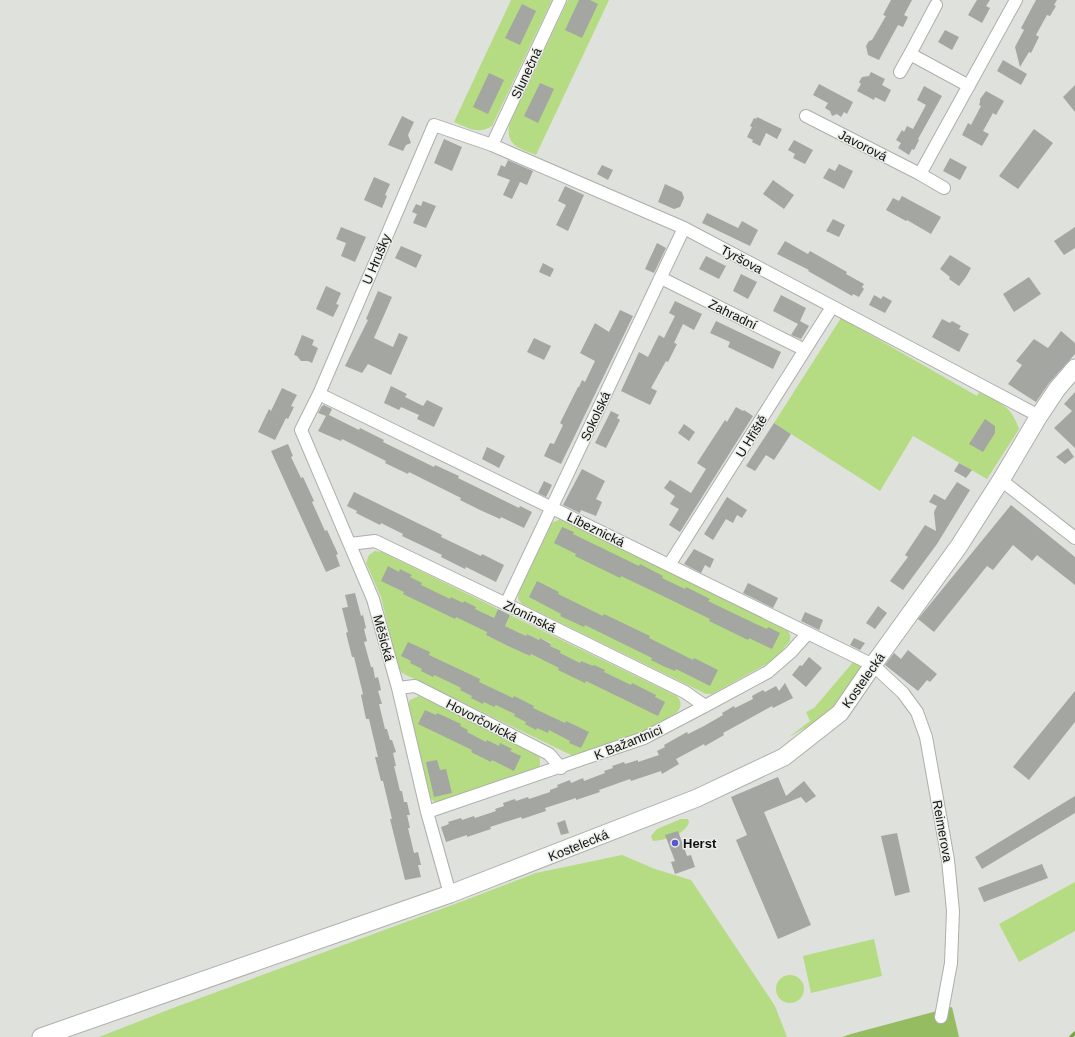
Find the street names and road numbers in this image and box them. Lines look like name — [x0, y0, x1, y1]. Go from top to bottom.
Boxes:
street label: Slunečná — [508, 45, 545, 101]
street label: Javorová — [836, 127, 890, 164]
street label: U Hrušky — [359, 231, 394, 287]
street label: Tyršova — [718, 242, 766, 277]
street label: Zahradní — [706, 296, 760, 333]
street label: Sokolská — [578, 388, 614, 443]
street label: U Hřiště — [733, 412, 770, 460]
street label: Líbeznická — [565, 509, 628, 550]
street label: Zlonínská — [501, 597, 559, 636]
street label: Měšická — [370, 613, 397, 664]
street label: Kostelecká — [839, 649, 888, 711]
street label: Hovorčovická — [444, 696, 521, 745]
street label: K Bažantnici — [592, 722, 665, 763]
street label: Reimerova — [930, 799, 955, 864]
street label: Kostelecká — [546, 826, 611, 864]

